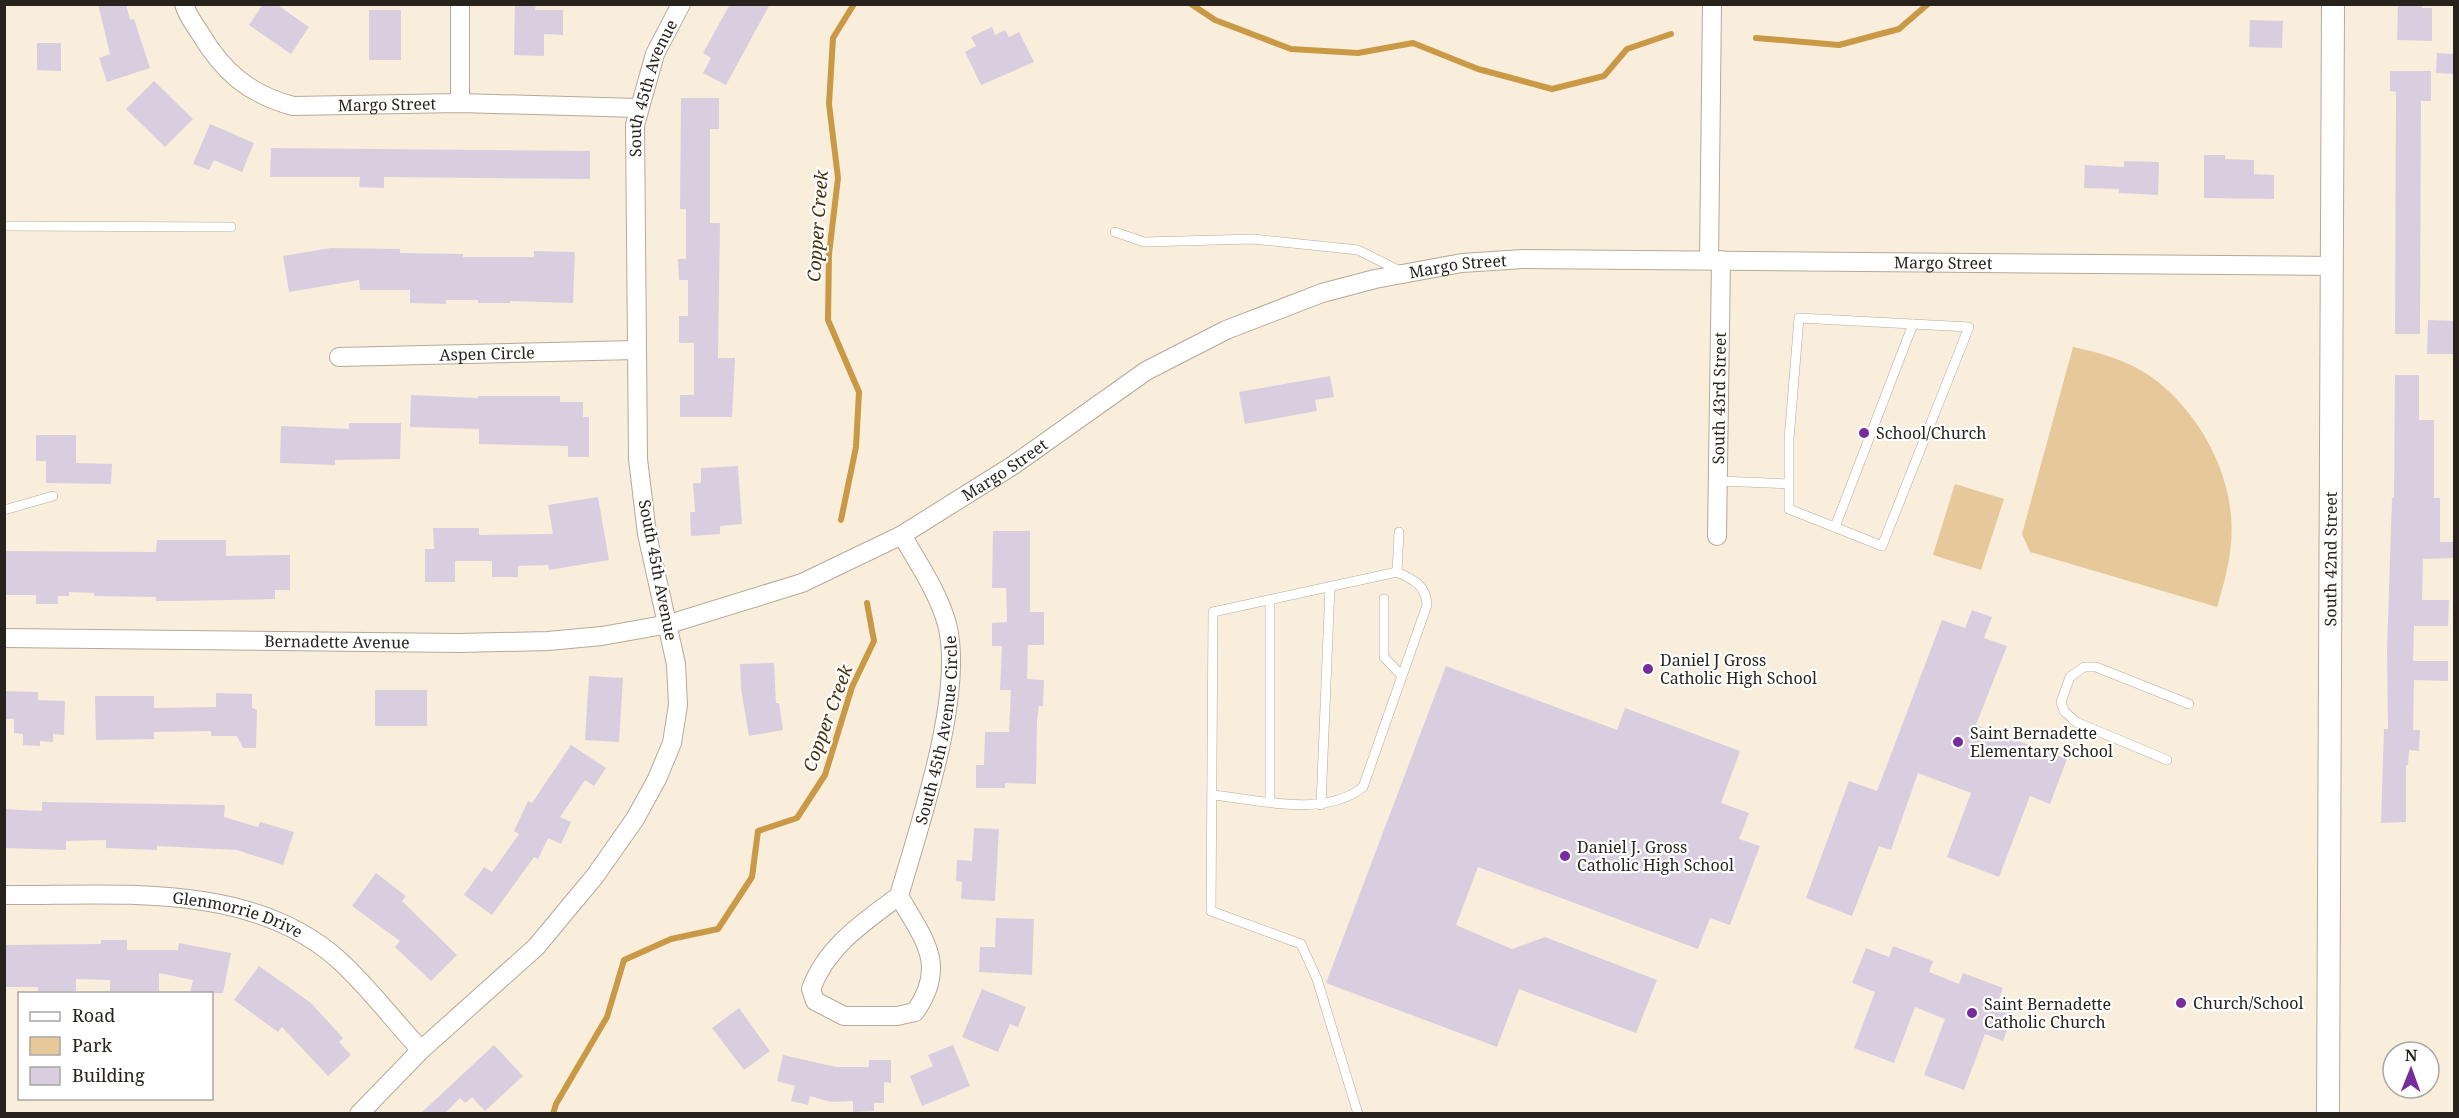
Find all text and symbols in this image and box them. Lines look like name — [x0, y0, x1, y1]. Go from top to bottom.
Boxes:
street label: South 45th Avenue — [624, 16, 682, 157]
street label: Margo Street — [338, 92, 437, 116]
water label: Copper Creek — [801, 169, 833, 283]
street label: Margo Street — [1407, 249, 1508, 284]
street label: Margo Street — [1894, 251, 1993, 274]
street label: South 43rd Street — [1707, 331, 1731, 464]
street label: Aspen Circle — [439, 341, 535, 366]
place label: School/Church — [1876, 422, 1986, 444]
marker: School/Church — [1857, 426, 1871, 440]
street label: Margo Street — [958, 433, 1052, 506]
street label: South 42nd Street — [2319, 491, 2342, 627]
street label: South 45th Avenue — [634, 498, 682, 642]
street label: Bernadette Avenue — [264, 630, 410, 653]
street label: South 45th Avenue Circle — [910, 635, 962, 827]
place label: Daniel J Gross Catholic High School — [1660, 649, 1817, 689]
water label: Copper Creek — [797, 661, 858, 775]
marker: Daniel J Gross Catholic High School — [1641, 662, 1655, 676]
place label: Saint Bernadette Elementary School — [1970, 722, 2113, 762]
marker: Saint Bernadette Elementary School — [1951, 735, 1965, 749]
place label: Daniel J. Gross Catholic High School — [1577, 836, 1734, 876]
marker: Daniel J. Gross Catholic High School — [1558, 849, 1572, 863]
street label: Glenmorrie Drive — [171, 886, 307, 943]
legend — [18, 992, 213, 1100]
place label: Church/School — [2193, 992, 2304, 1014]
place label: Saint Bernadette Catholic Church — [1984, 993, 2111, 1033]
marker: Church/School — [2174, 996, 2188, 1010]
text: Road — [72, 1003, 115, 1027]
marker: Saint Bernadette Catholic Church — [1965, 1006, 1979, 1020]
text: Park — [72, 1033, 112, 1057]
north arrow — [2381, 1040, 2441, 1100]
text: N — [2405, 1044, 2418, 1066]
text: Building — [72, 1063, 145, 1087]

